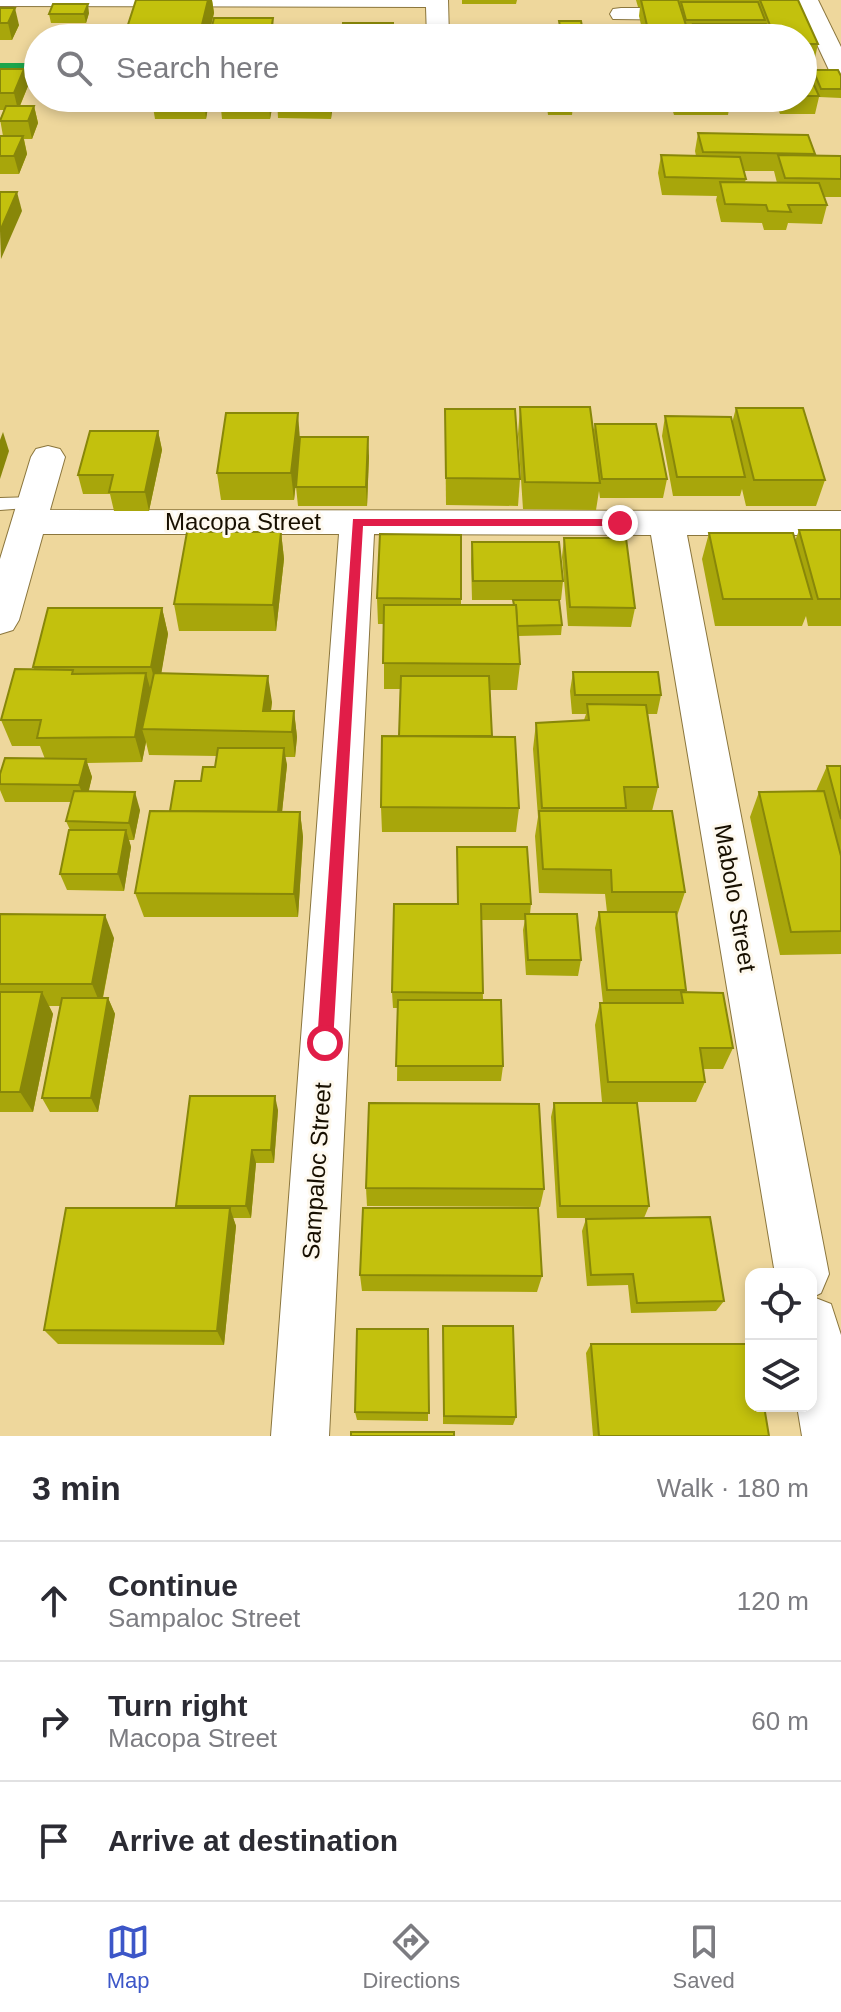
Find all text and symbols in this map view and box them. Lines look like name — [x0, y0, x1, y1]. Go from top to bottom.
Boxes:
search box — [24, 24, 817, 112]
icon: search — [52, 46, 96, 90]
text: Search here — [116, 51, 279, 84]
route end — [602, 505, 638, 541]
street label: Macopa Street — [165, 508, 321, 535]
street label: Mabolo Street — [709, 822, 762, 974]
route start — [307, 1025, 343, 1061]
street label: Sampaloc Street — [297, 1081, 336, 1260]
map controls — [745, 1268, 817, 1412]
button: locate — [745, 1268, 817, 1340]
button: layers — [745, 1340, 817, 1412]
text: 3 min — [32, 1469, 121, 1507]
text: Walk · 180 m — [657, 1473, 809, 1503]
text: Continue — [108, 1569, 238, 1602]
icon: ahead — [32, 1579, 76, 1623]
text: 120 m — [737, 1586, 809, 1616]
text: Sampaloc Street — [108, 1603, 300, 1633]
text: Turn right — [108, 1689, 247, 1722]
icon: right — [32, 1699, 76, 1743]
text: 60 m — [751, 1706, 809, 1736]
text: Macopa Street — [108, 1723, 277, 1753]
icon: arrive — [32, 1819, 76, 1863]
text: Arrive at destination — [108, 1824, 398, 1857]
tab: Map — [106, 1920, 150, 1994]
tab: Directions — [362, 1920, 460, 1994]
tab: Saved — [672, 1920, 735, 1994]

